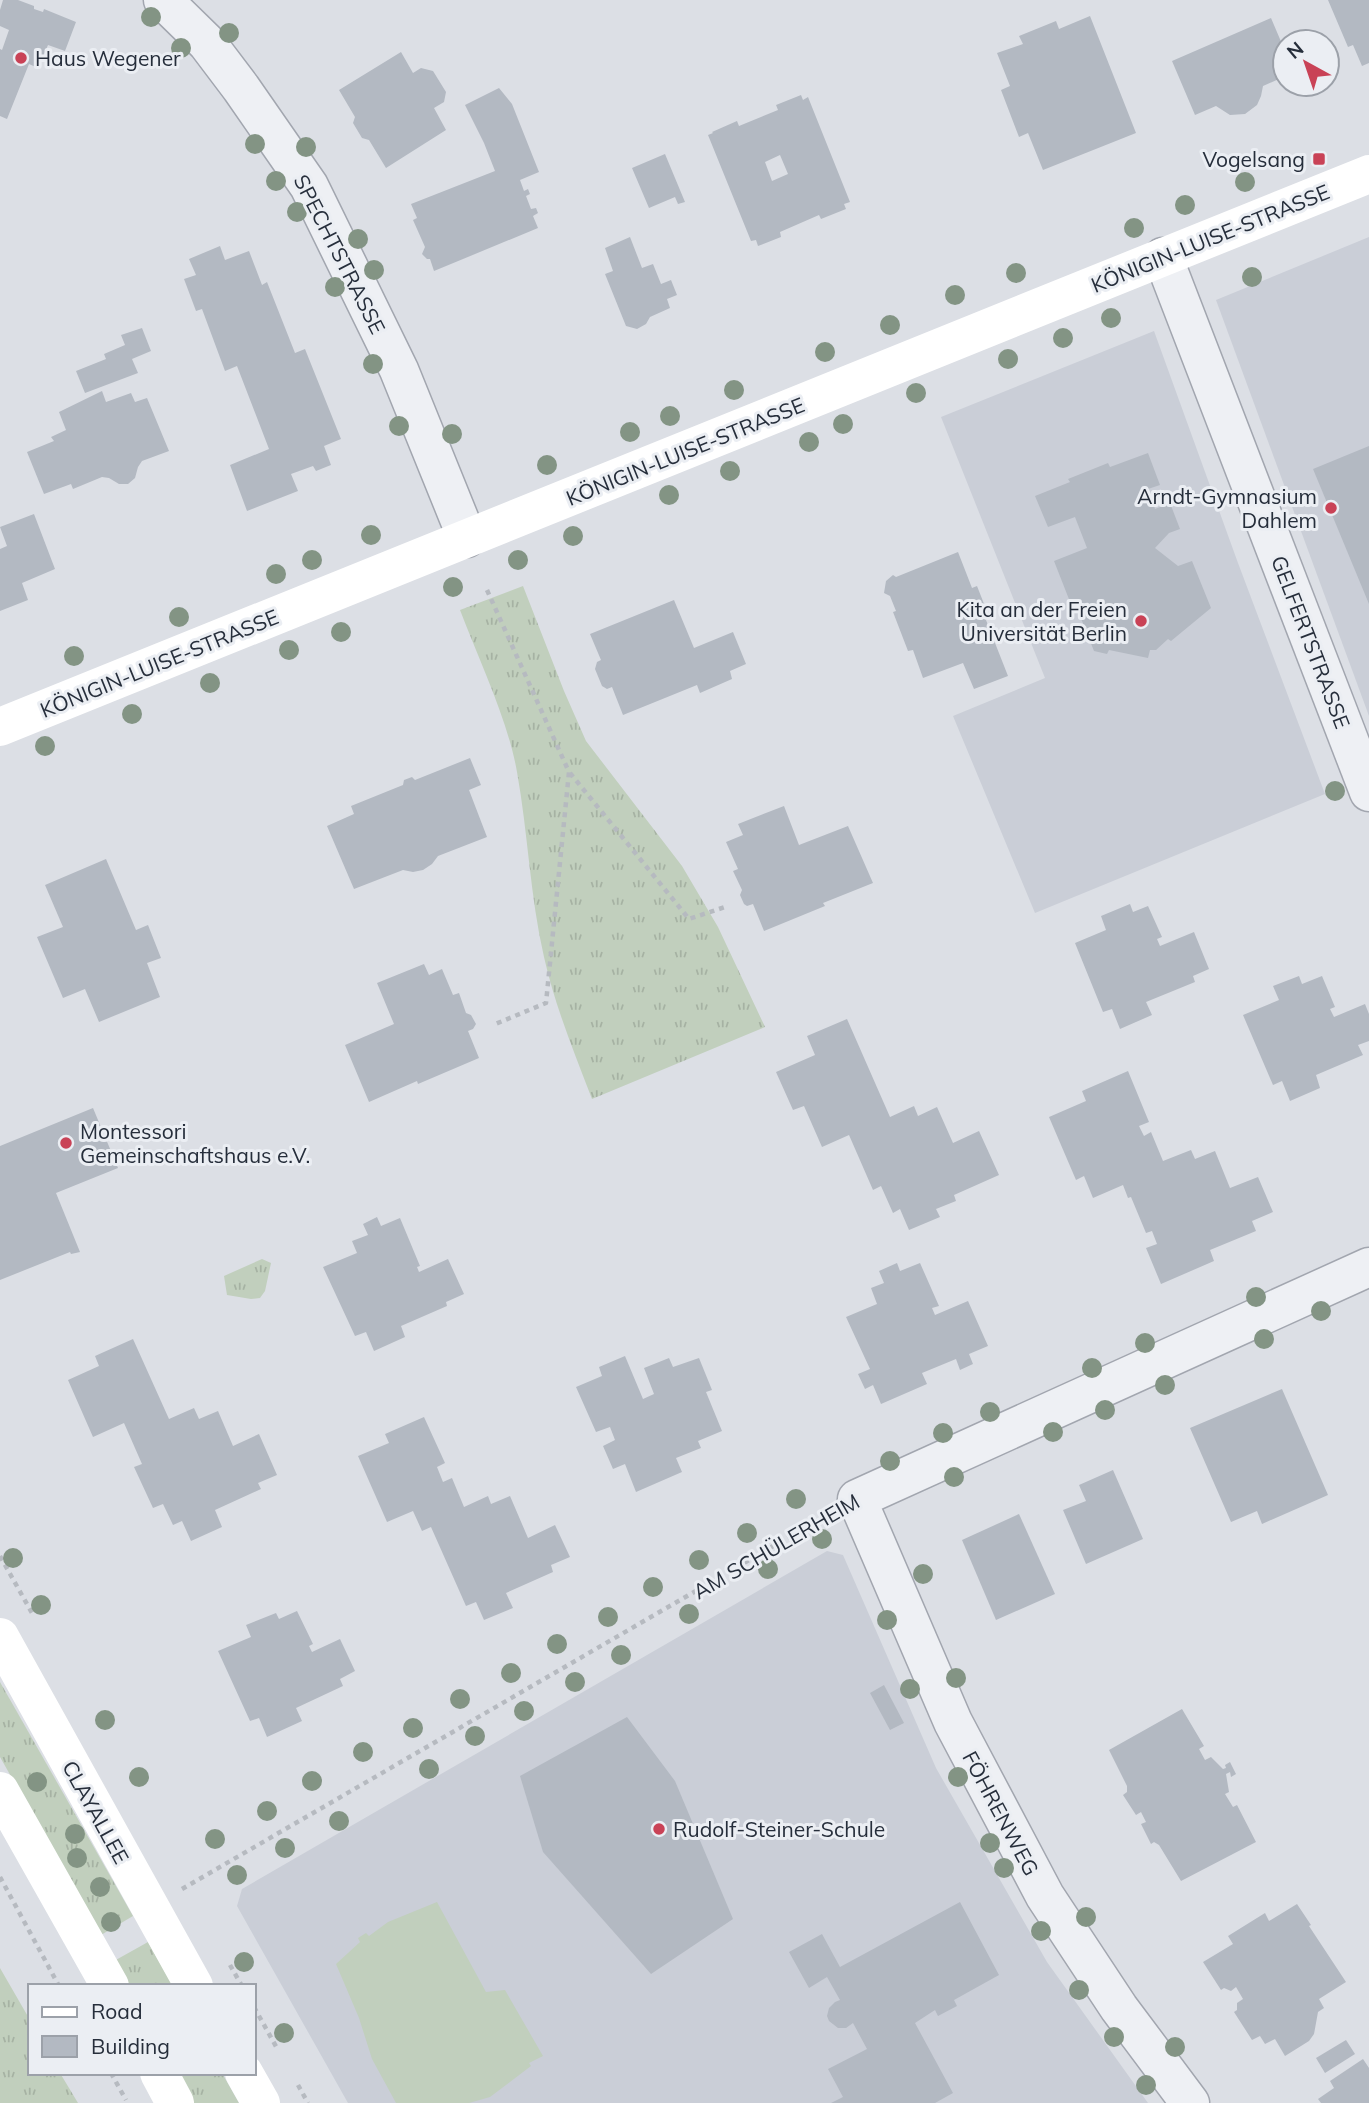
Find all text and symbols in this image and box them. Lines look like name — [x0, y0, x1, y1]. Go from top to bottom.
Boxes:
north arrow — [1271, 28, 1341, 98]
text: N — [1282, 36, 1308, 64]
place label: Haus Wegener — [35, 45, 181, 71]
marker: Haus Wegener — [13, 50, 29, 66]
place label: Vogelsang — [1203, 146, 1305, 172]
marker: Vogelsang — [1311, 151, 1327, 167]
street label: SPECHTSTRASSE — [289, 170, 391, 338]
street label: KÖNIGIN-LUISE-STRASSE — [1087, 178, 1333, 298]
street label: KÖNIGIN-LUISE-STRASSE — [562, 391, 808, 511]
place label: Arndt-Gymnasium Dahlem — [1137, 483, 1317, 533]
marker: Arndt-Gymnasium Dahlem — [1323, 500, 1339, 516]
street label: GELFERTSTRASSE — [1266, 552, 1356, 732]
place label: Kita an der Freien Universität Berlin — [957, 596, 1127, 646]
street label: KÖNIGIN-LUISE-STRASSE — [36, 603, 282, 723]
marker: Kita an der Freien Universität Berlin — [1133, 613, 1149, 629]
place label: Montessori Gemeinschaftshaus e.V. — [80, 1118, 310, 1168]
marker: Montessori Gemeinschaftshaus e.V. — [58, 1135, 74, 1151]
street label: AM SCHÜLERHEIM — [688, 1488, 864, 1604]
street label: FÖHRENWEG — [957, 1746, 1045, 1880]
street label: CLAYALLEE — [57, 1756, 135, 1868]
place label: Rudolf-Steiner-Schule — [673, 1816, 885, 1842]
marker: Rudolf-Steiner-Schule — [651, 1821, 667, 1837]
legend — [28, 1984, 256, 2075]
text: Road — [91, 1998, 142, 2024]
text: Building — [91, 2033, 170, 2059]

